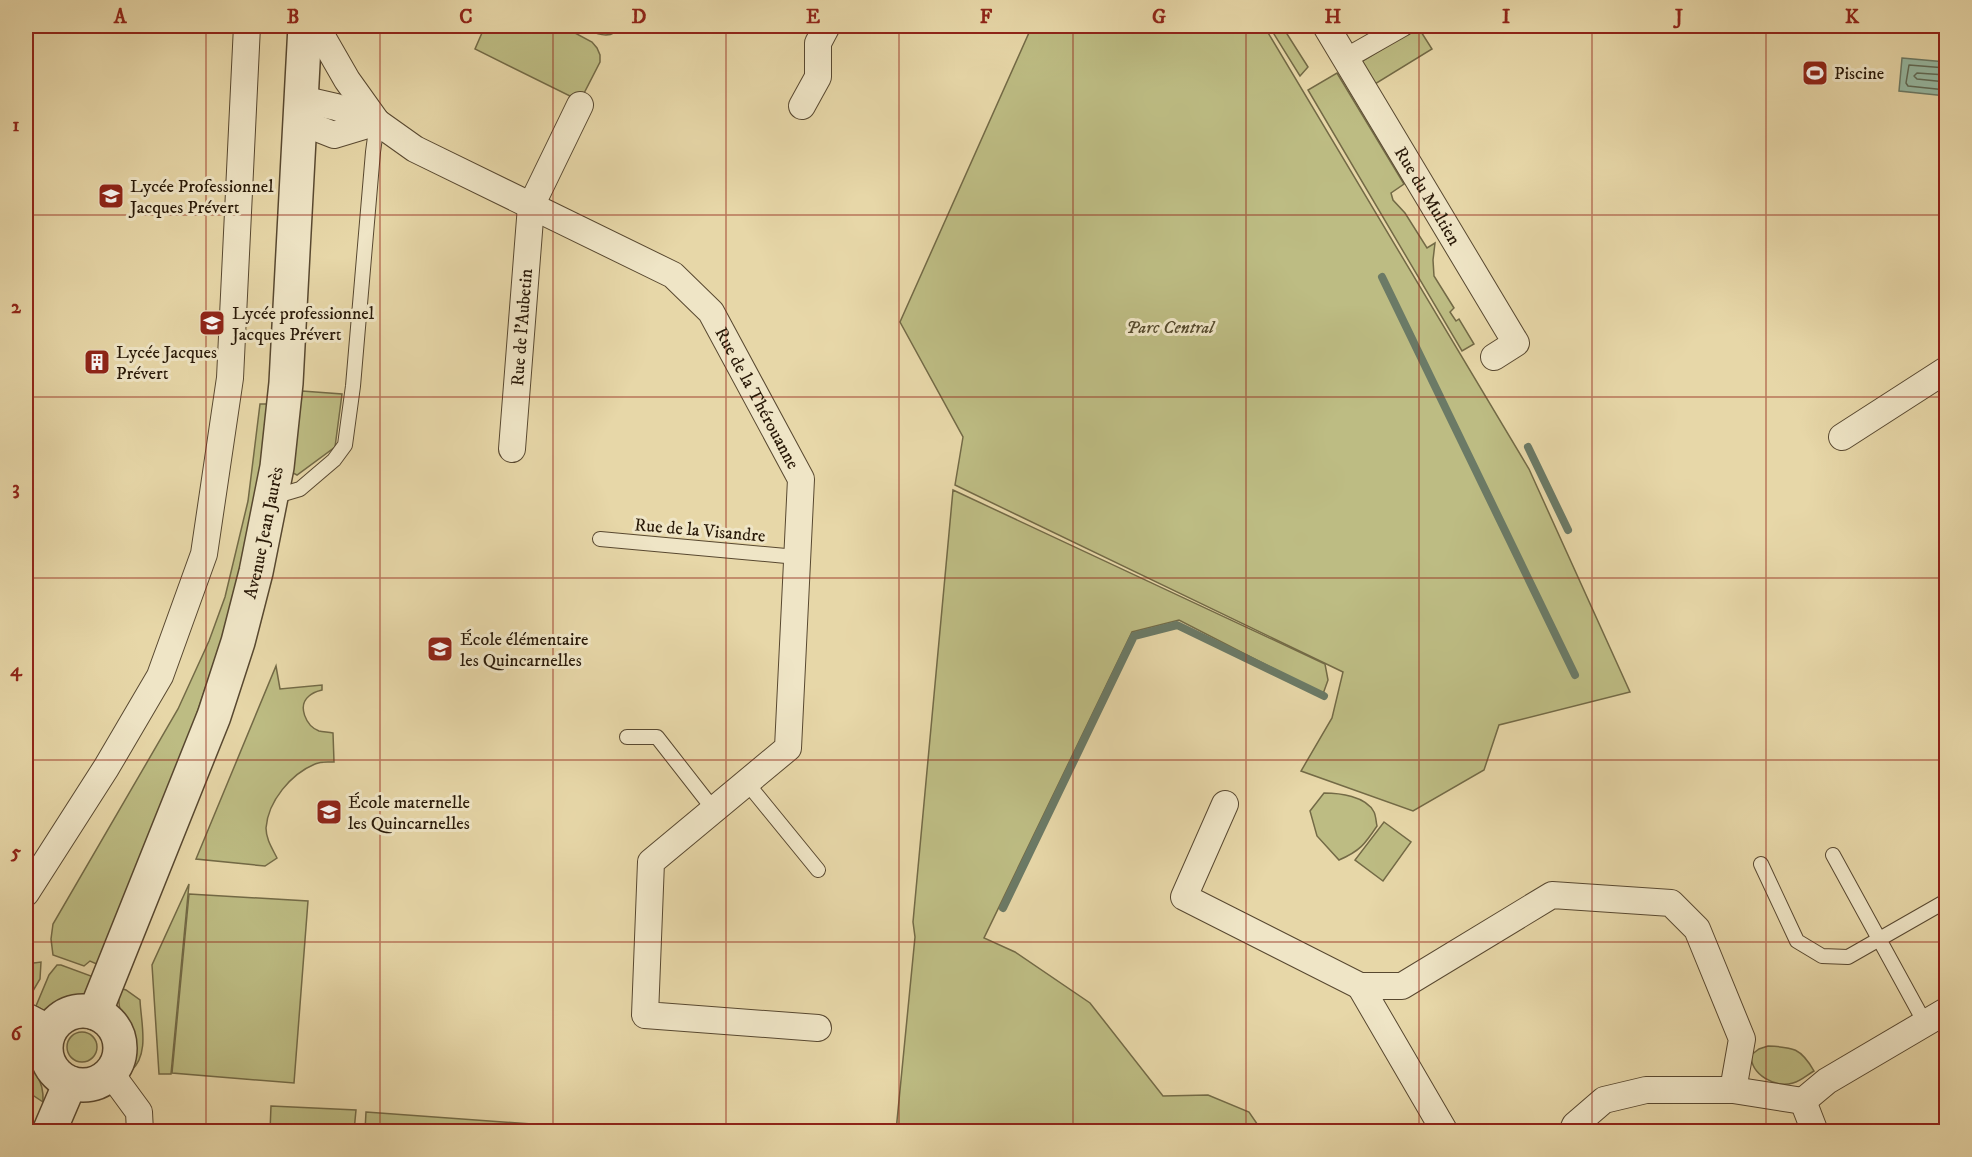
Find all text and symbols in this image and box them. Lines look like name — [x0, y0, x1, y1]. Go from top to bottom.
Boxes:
text: A — [113, 5, 128, 30]
text: B — [287, 5, 299, 30]
text: C — [459, 5, 473, 30]
text: D — [632, 5, 647, 30]
text: E — [806, 5, 820, 30]
text: F — [980, 5, 993, 30]
text: G — [1152, 5, 1166, 30]
text: H — [1325, 5, 1342, 30]
text: I — [1502, 5, 1510, 30]
text: J — [1673, 5, 1683, 30]
text: K — [1845, 5, 1860, 30]
sports icon: Piscine — [1800, 58, 1830, 88]
place label: Piscine — [1834, 63, 1884, 85]
text: 1 — [12, 113, 20, 138]
street label: Rue du Multien — [1389, 143, 1465, 250]
place label: Lycée Professionnel Jacques Prévert — [128, 176, 274, 219]
school or university icon: Lycée Professionnel Jacques Prévert — [96, 181, 126, 211]
street label: Rue de l'Aubetin — [507, 267, 538, 387]
text: 2 — [11, 295, 22, 320]
place label: Lycée professionnel Jacques Prévert — [230, 303, 375, 346]
school or university icon: Lycée professionnel Jacques Prévert — [197, 308, 227, 338]
park label: Parc Central — [1126, 317, 1216, 339]
street label: Rue de la Thérouanne — [709, 324, 804, 473]
place label: Lycée Jacques Prévert — [116, 342, 217, 385]
building icon: Lycée Jacques Prévert — [82, 347, 112, 377]
street label: Avenue Jean Jaurès — [240, 465, 289, 601]
text: 3 — [12, 476, 20, 501]
street label: Rue de la Visandre — [634, 514, 766, 548]
place label: École élémentaire les Quincarnelles — [460, 629, 589, 672]
school or university icon: École élémentaire les Quincarnelles — [425, 634, 455, 664]
text: 4 — [10, 658, 23, 683]
place label: École maternelle les Quincarnelles — [348, 792, 470, 835]
school or university icon: École maternelle les Quincarnelles — [314, 797, 344, 827]
text: 5 — [10, 840, 21, 865]
text: 6 — [11, 1022, 23, 1047]

